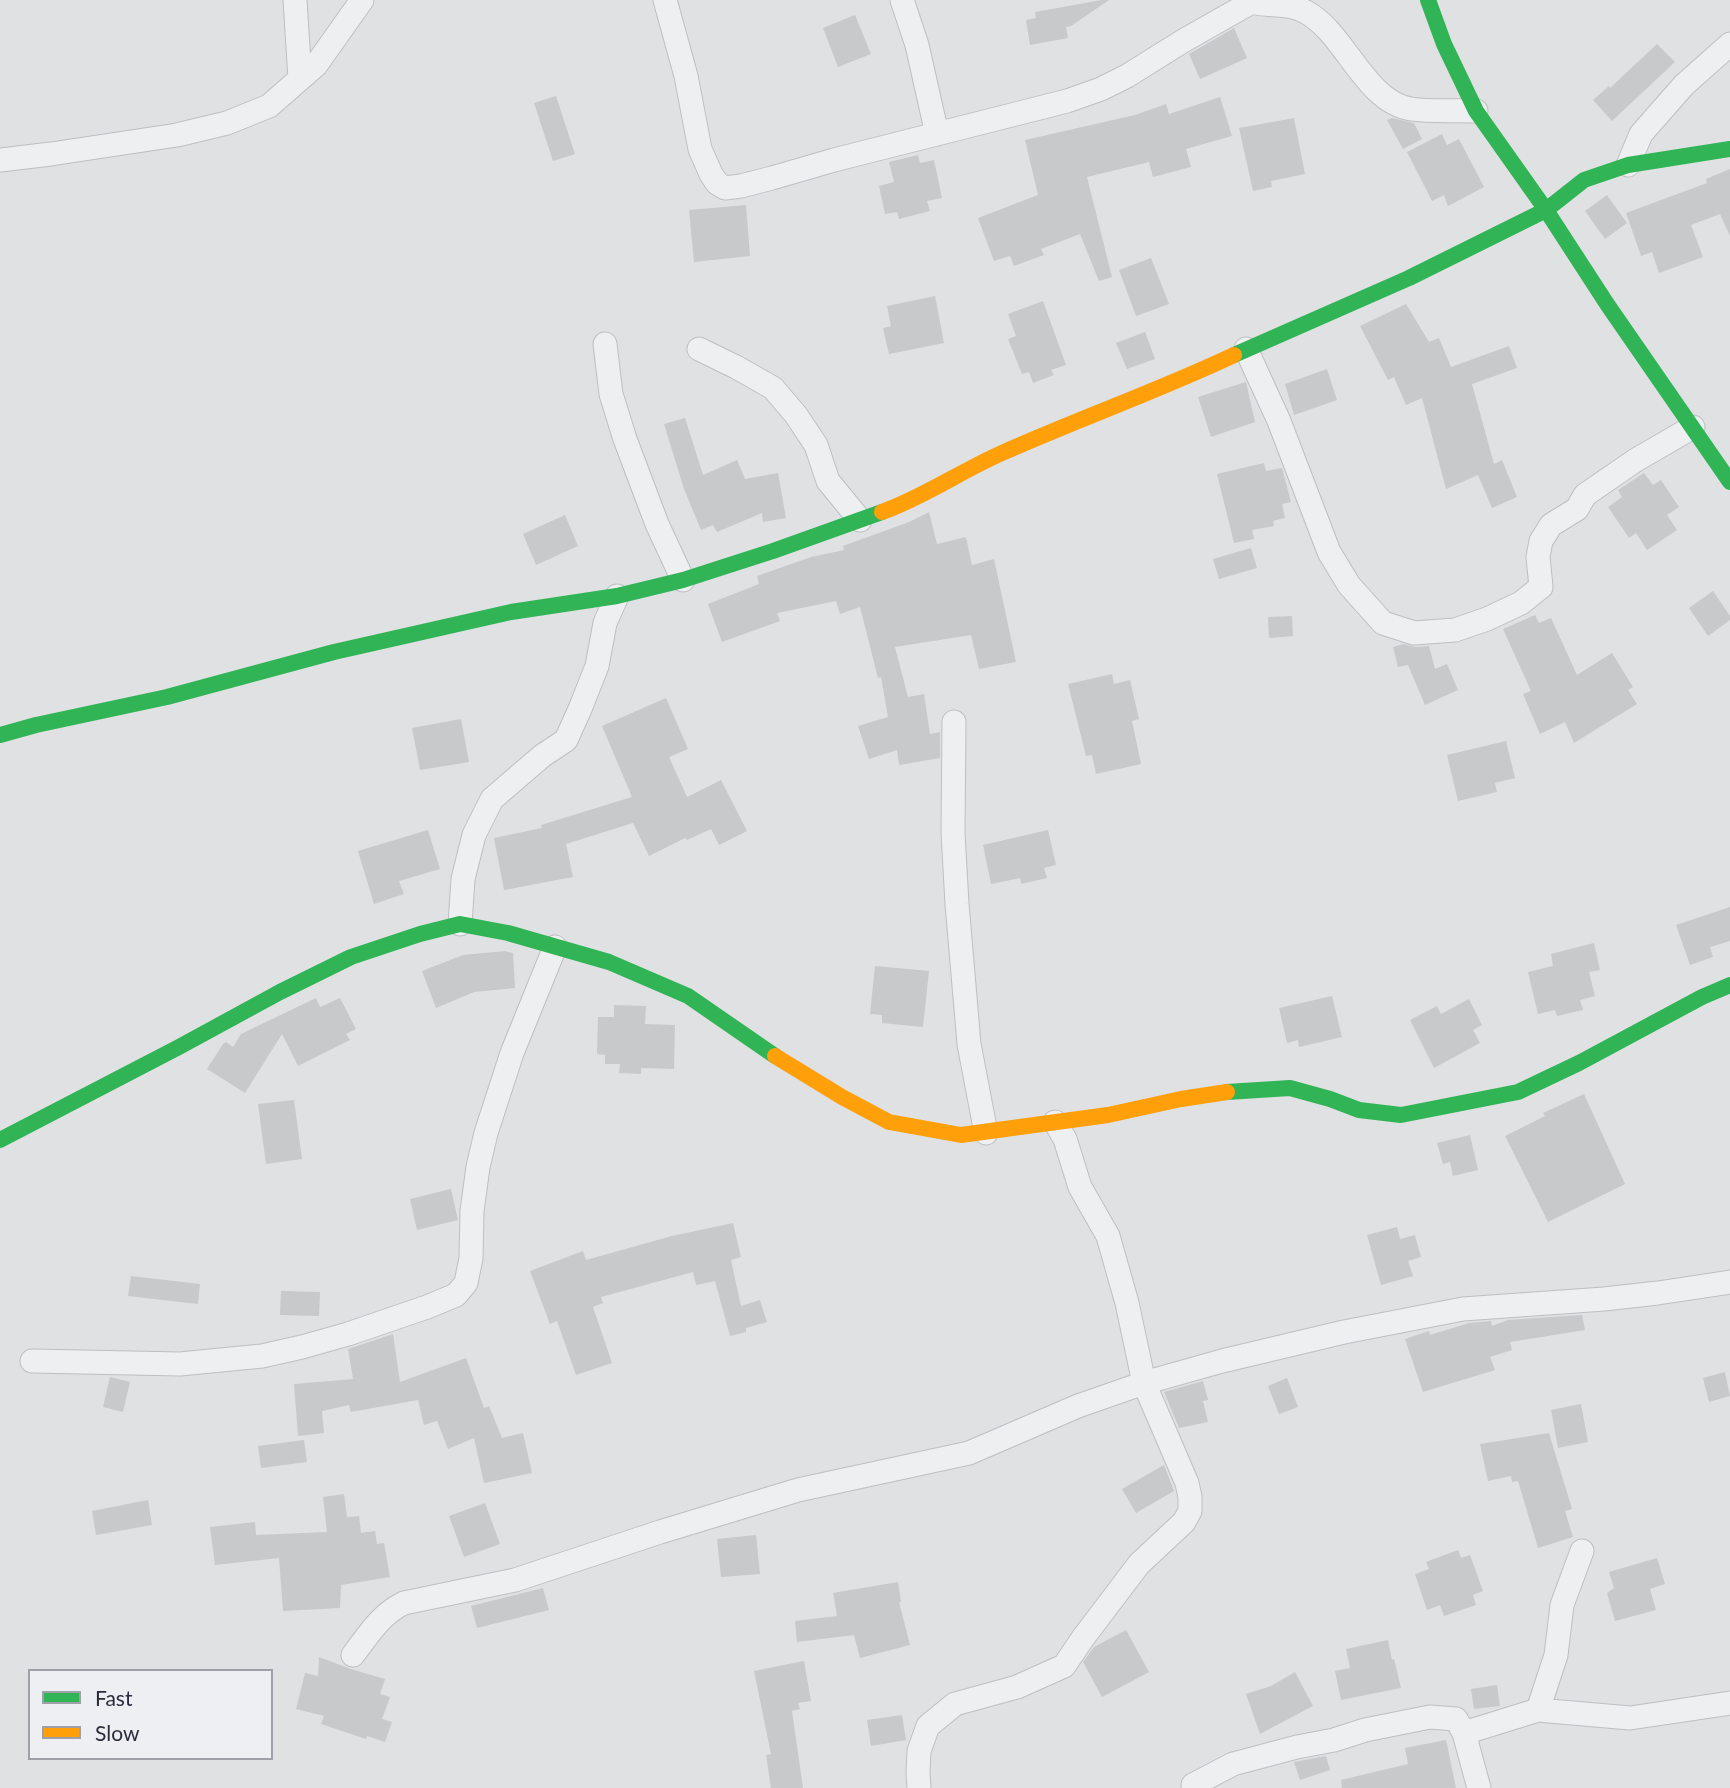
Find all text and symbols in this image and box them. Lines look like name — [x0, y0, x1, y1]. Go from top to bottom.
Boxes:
legend — [28, 1669, 273, 1760]
text: Fast — [95, 1685, 132, 1710]
text: Slow — [95, 1720, 139, 1745]

